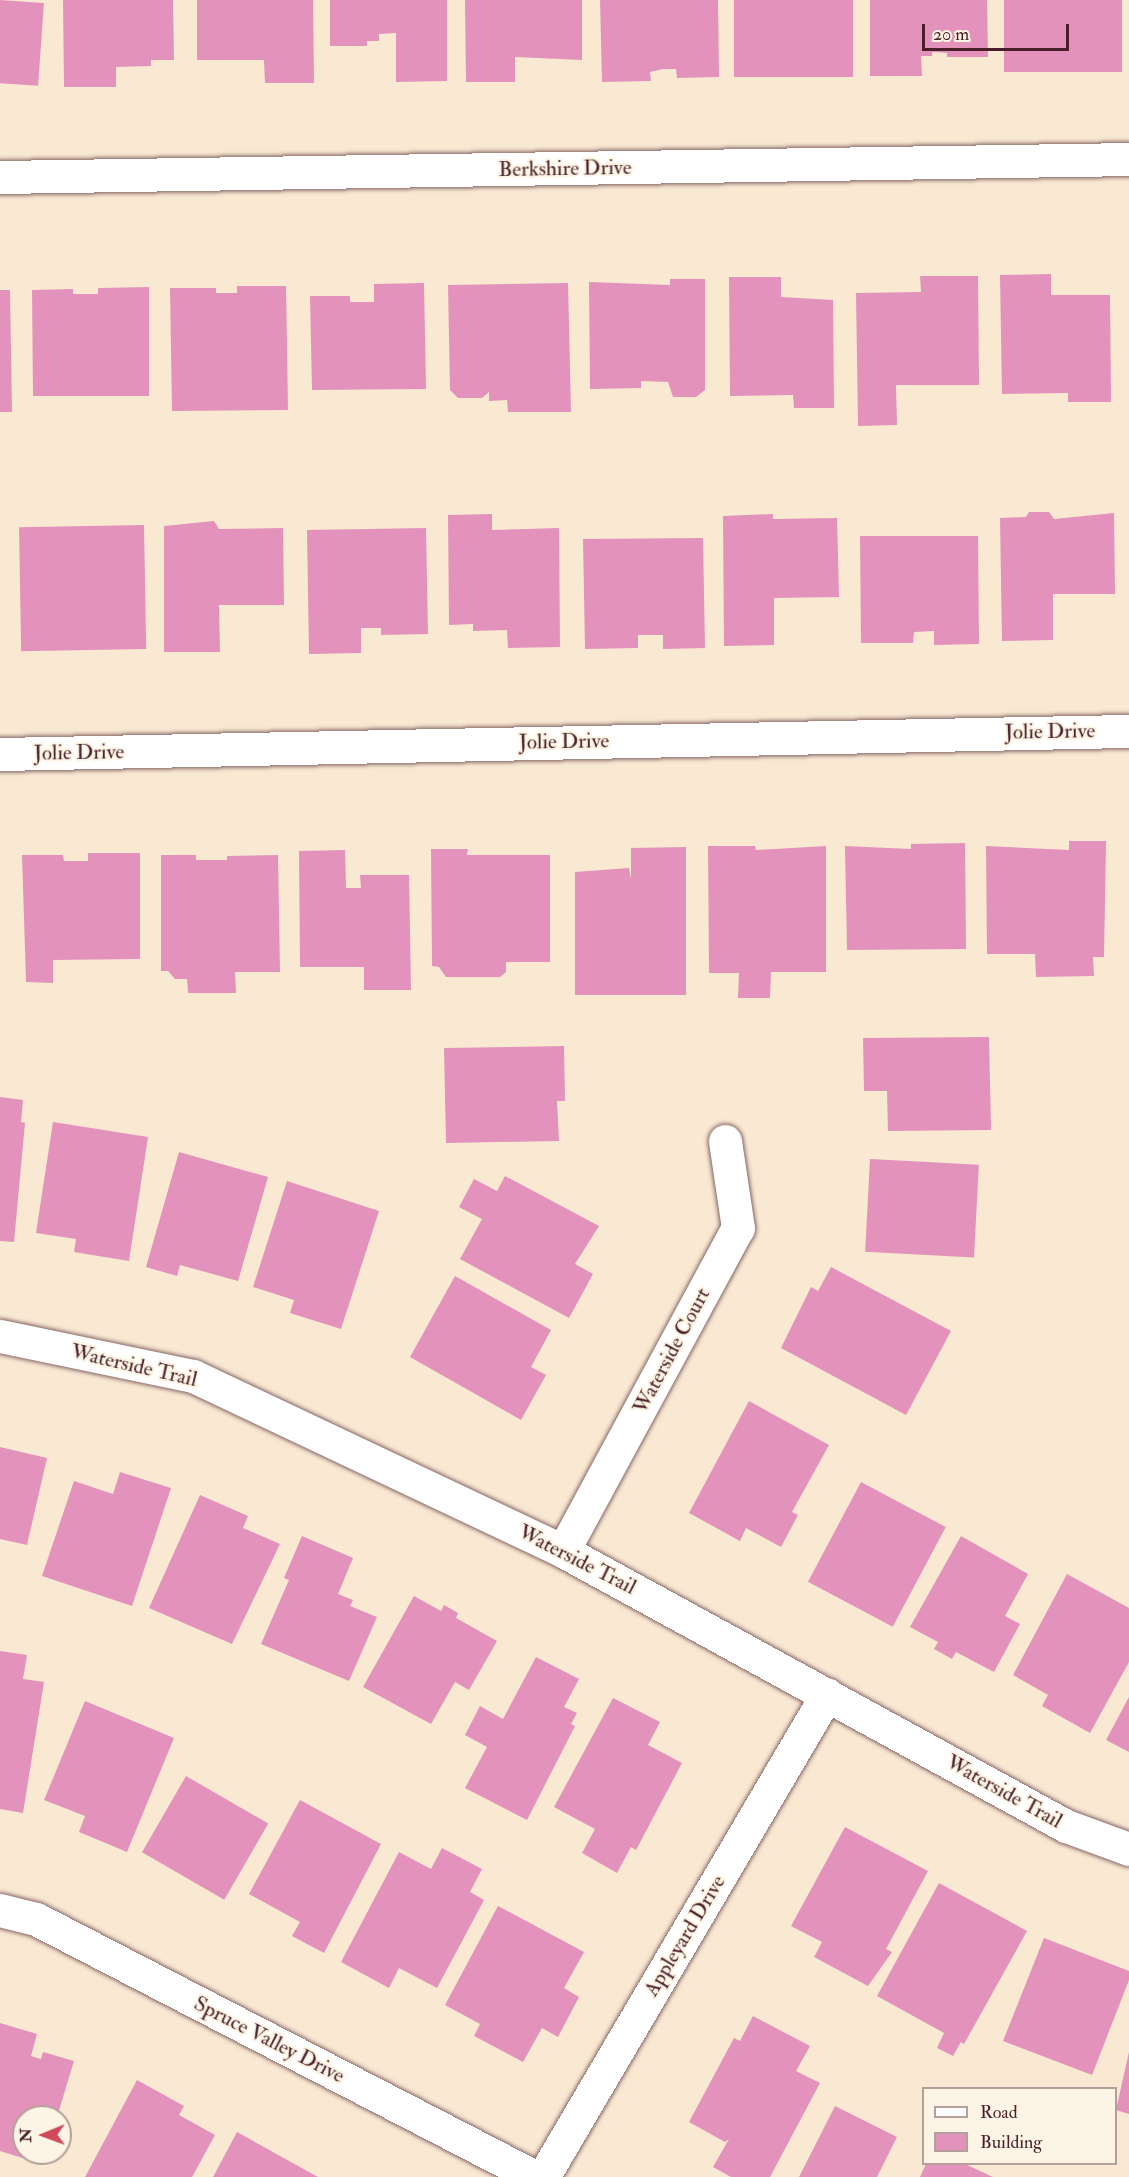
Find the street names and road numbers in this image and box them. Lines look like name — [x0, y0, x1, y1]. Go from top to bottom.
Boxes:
street label: Berkshire Drive — [498, 155, 632, 183]
street label: Jolie Drive — [1005, 719, 1095, 745]
street label: Jolie Drive — [519, 729, 609, 755]
street label: Jolie Drive — [34, 740, 124, 766]
street label: Waterside Court — [628, 1284, 716, 1418]
street label: Waterside Trail — [69, 1339, 199, 1393]
street label: Waterside Trail — [514, 1520, 640, 1600]
street label: Waterside Trail — [942, 1750, 1066, 1834]
street label: Appleyard Drive — [639, 1871, 731, 2001]
street label: Spruce Valley Drive — [190, 1991, 348, 2089]

